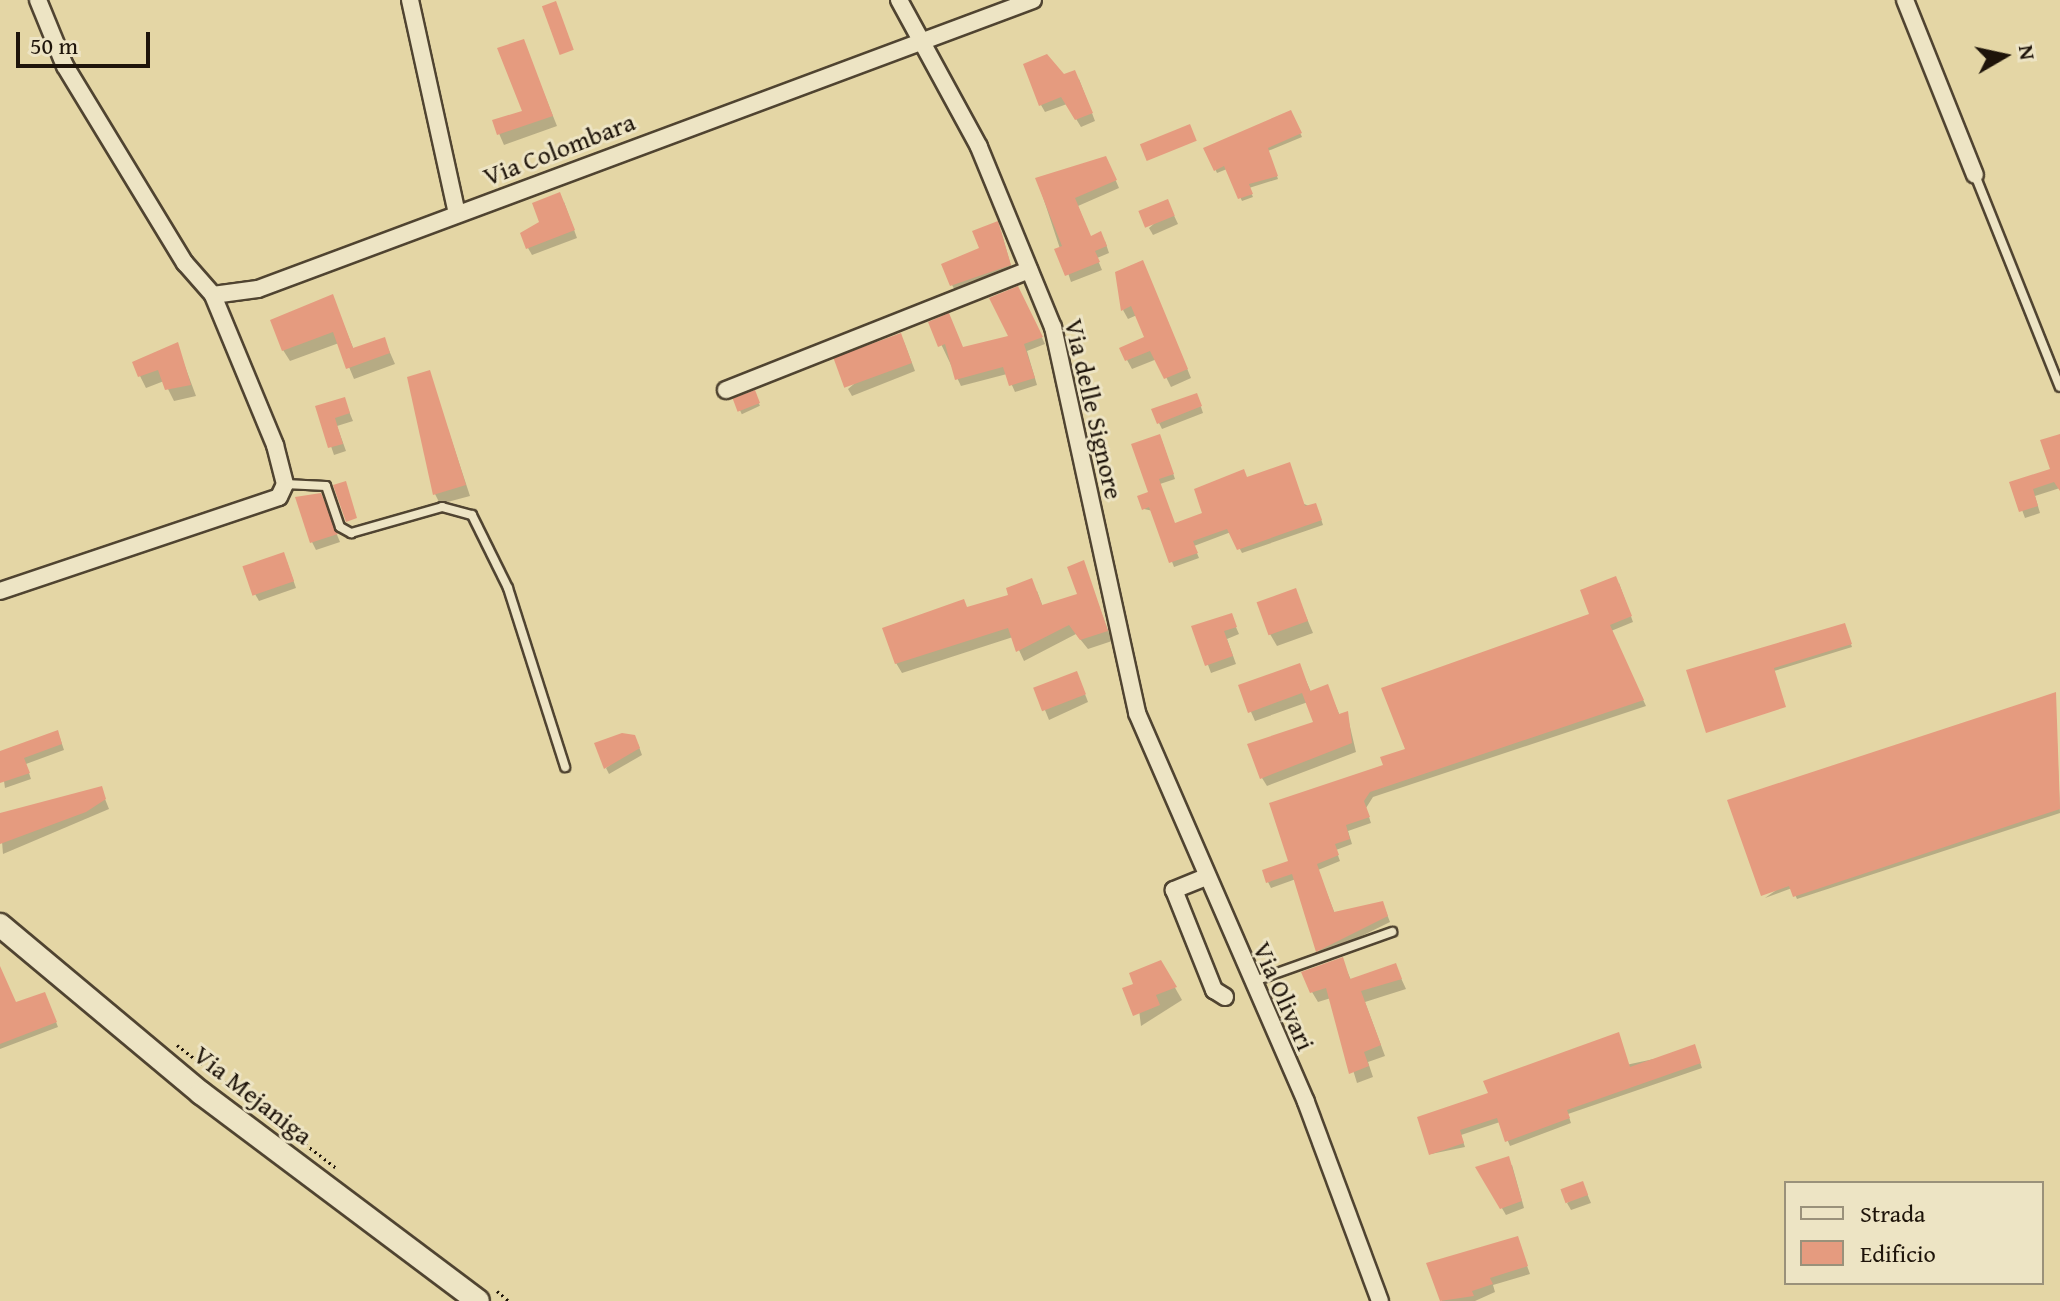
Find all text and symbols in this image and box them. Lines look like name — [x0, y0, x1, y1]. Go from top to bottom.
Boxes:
scale bar — [20, 16, 154, 66]
north arrow — [1964, 16, 2044, 96]
text: 50 m — [30, 28, 78, 63]
text: N — [2011, 42, 2045, 62]
street label: Via Colombara — [479, 106, 639, 192]
street label: Via delle Signore — [1058, 316, 1130, 502]
street label: Via Olivari — [1246, 937, 1322, 1055]
street label: Via Mejaniga — [187, 1039, 319, 1151]
legend — [1784, 1181, 2044, 1285]
text: Strada — [1860, 1196, 1925, 1231]
text: Edificio — [1860, 1236, 1936, 1271]

